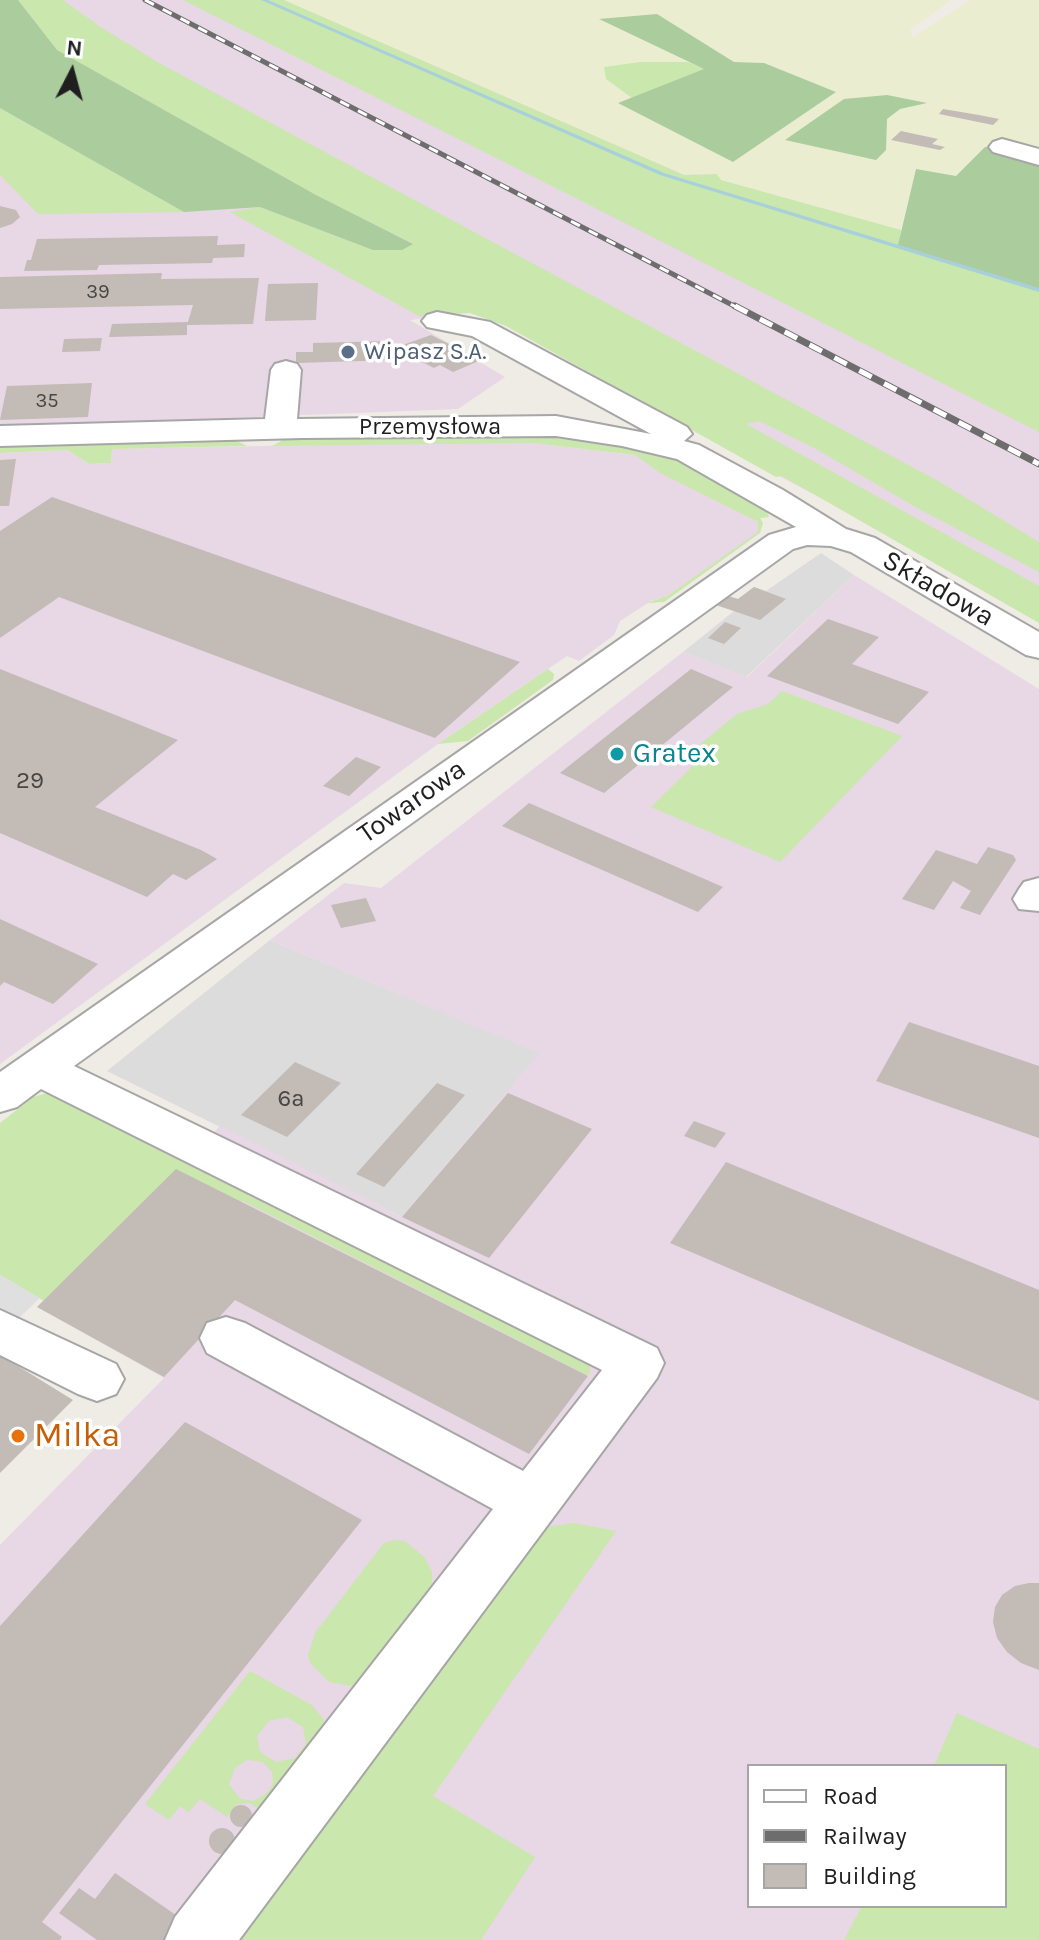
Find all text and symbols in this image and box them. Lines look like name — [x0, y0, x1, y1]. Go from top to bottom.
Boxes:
north arrow — [32, 32, 112, 112]
text: N — [65, 34, 84, 62]
house number: 39 — [86, 280, 110, 304]
place label: Wipasz S.A. — [364, 338, 486, 366]
marker: Wipasz S.A. — [339, 343, 357, 361]
house number: 35 — [35, 389, 59, 413]
street label: Przemysłowa — [359, 413, 501, 441]
street label: Składowa — [876, 544, 1000, 634]
place label: Gratex — [633, 737, 716, 771]
marker: Gratex — [608, 745, 626, 763]
street label: Towarowa — [352, 753, 472, 851]
house number: 29 — [16, 767, 44, 795]
house number: 6a — [278, 1085, 304, 1113]
place label: Milka — [34, 1416, 120, 1456]
marker: Milka — [9, 1427, 27, 1445]
legend — [747, 1764, 1007, 1908]
text: Road — [823, 1782, 878, 1810]
text: Railway — [823, 1822, 907, 1850]
text: Building — [823, 1862, 916, 1890]

